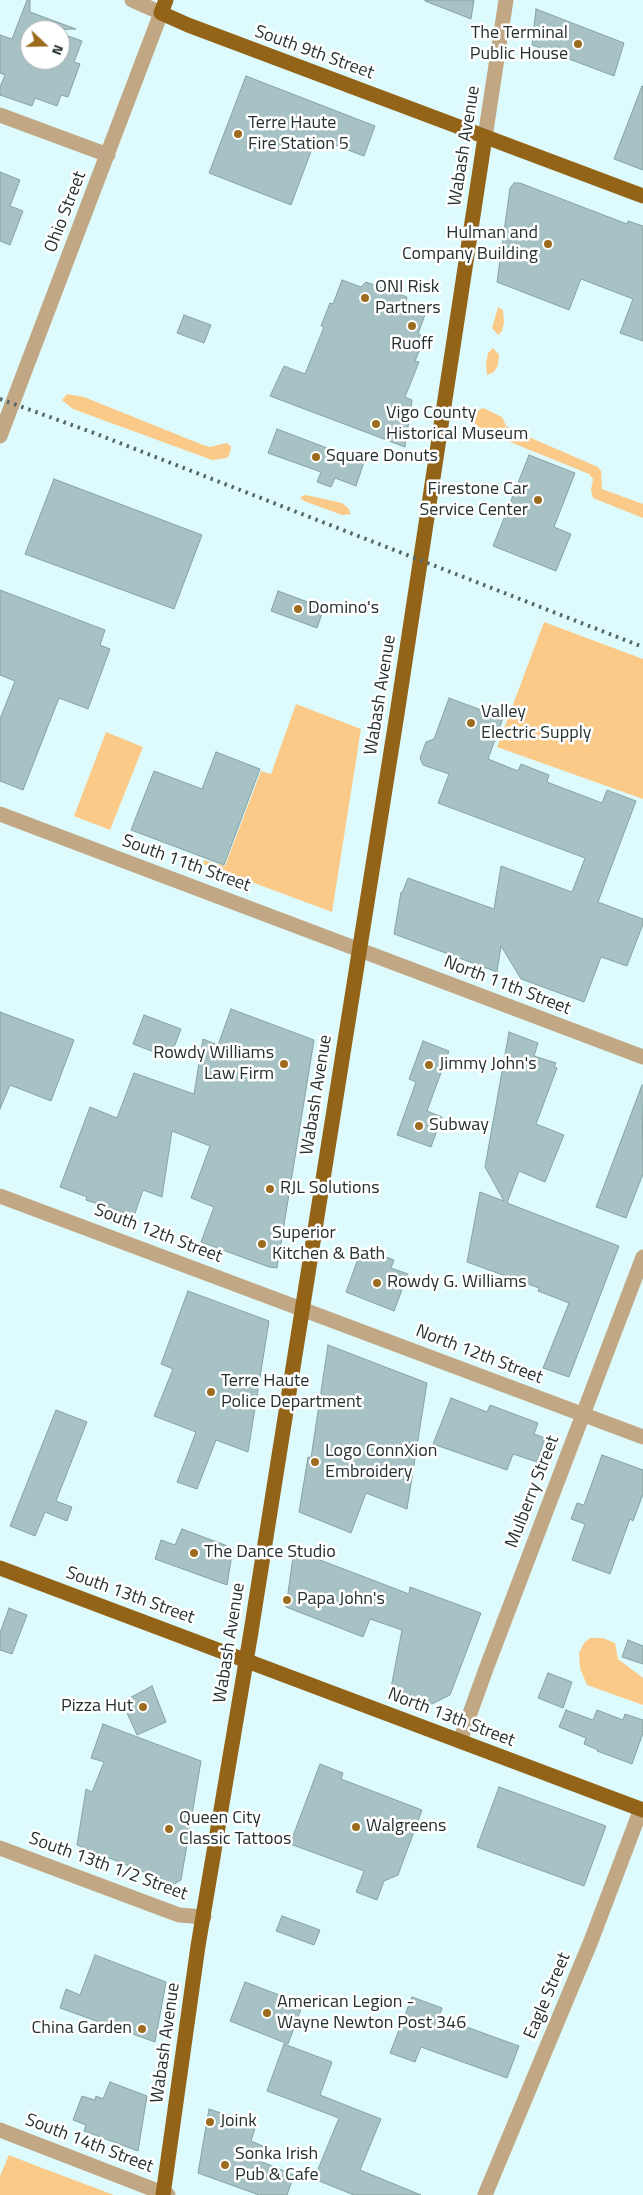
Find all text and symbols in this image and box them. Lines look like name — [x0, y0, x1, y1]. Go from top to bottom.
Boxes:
north arrow — [20, 20, 70, 70]
street label: South 9th Street — [251, 21, 377, 85]
place label: The Terminal Public House — [470, 23, 568, 66]
marker: The Terminal Public House — [572, 38, 584, 50]
text: N — [47, 42, 70, 58]
street label: Wabash Avenue — [445, 84, 485, 208]
place label: Terre Haute Fire Station 5 — [248, 113, 349, 156]
marker: Terre Haute Fire Station 5 — [232, 128, 244, 140]
street label: Ohio Street — [41, 168, 91, 256]
place label: Hulman and Company Building — [402, 223, 538, 266]
marker: Hulman and Company Building — [542, 238, 554, 250]
place label: ONI Risk Partners — [375, 277, 441, 320]
marker: ONI Risk Partners — [359, 292, 371, 304]
marker: Ruoff — [406, 320, 418, 332]
place label: Ruoff — [391, 334, 433, 356]
place label: Vigo County Historical Museum — [386, 403, 528, 446]
marker: Vigo County Historical Museum — [370, 418, 382, 430]
place label: Square Donuts — [326, 446, 438, 468]
marker: Square Donuts — [310, 451, 322, 463]
place label: Firestone Car Service Center — [420, 479, 528, 522]
marker: Firestone Car Service Center — [532, 494, 544, 506]
place label: Domino's — [308, 598, 379, 620]
marker: Domino's — [292, 603, 304, 615]
street label: Wabash Avenue — [361, 633, 401, 757]
place label: Valley Electric Supply — [481, 702, 591, 744]
marker: Valley Electric Supply — [465, 717, 477, 729]
street label: South 11th Street — [119, 831, 253, 897]
street label: North 11th Street — [440, 952, 574, 1020]
street label: Wabash Avenue — [297, 1033, 337, 1157]
place label: Rowdy Williams Law Firm — [153, 1043, 274, 1086]
place label: Jimmy John's — [439, 1054, 537, 1076]
marker: Rowdy Williams Law Firm — [278, 1058, 290, 1070]
marker: Jimmy John's — [423, 1059, 435, 1071]
place label: Subway — [429, 1115, 489, 1137]
marker: Subway — [413, 1120, 425, 1132]
place label: RJL Solutions — [280, 1178, 380, 1200]
marker: RJL Solutions — [264, 1183, 276, 1195]
street label: South 12th Street — [91, 1200, 225, 1268]
place label: Superior Kitchen & Bath — [272, 1223, 385, 1266]
marker: Superior Kitchen & Bath — [256, 1238, 268, 1250]
place label: Rowdy G. Williams — [387, 1272, 527, 1294]
marker: Rowdy G. Williams — [371, 1277, 383, 1289]
street label: North 12th Street — [412, 1321, 546, 1389]
place label: Terre Haute Police Department — [221, 1371, 362, 1414]
marker: Terre Haute Police Department — [205, 1386, 217, 1398]
street label: Mulberry Street — [502, 1433, 564, 1551]
place label: Logo ConnXion Embroidery — [325, 1441, 437, 1484]
marker: Logo ConnXion Embroidery — [309, 1456, 321, 1468]
place label: The Dance Studio — [204, 1542, 336, 1564]
marker: The Dance Studio — [188, 1547, 200, 1559]
street label: South 13th Street — [63, 1563, 197, 1629]
street label: Wabash Avenue — [210, 1581, 250, 1705]
place label: Papa John's — [297, 1589, 385, 1611]
marker: Papa John's — [281, 1594, 293, 1606]
street label: North 13th Street — [384, 1684, 518, 1752]
place label: Pizza Hut — [61, 1696, 133, 1718]
marker: Pizza Hut — [137, 1701, 149, 1713]
place label: Queen City Classic Tattoos — [179, 1808, 291, 1850]
place label: Walgreens — [366, 1816, 446, 1838]
marker: Walgreens — [350, 1821, 362, 1833]
marker: Queen City Classic Tattoos — [163, 1823, 175, 1835]
street label: South 13th 1/2 Street — [26, 1828, 190, 1906]
street label: Eagle Street — [520, 1950, 576, 2042]
street label: Wabash Avenue — [147, 1981, 185, 2105]
place label: American Legion - Wayne Newton Post 346 — [277, 1992, 466, 2035]
marker: American Legion - Wayne Newton Post 346 — [261, 2007, 273, 2019]
place label: China Garden — [32, 2018, 132, 2040]
marker: China Garden — [136, 2023, 148, 2035]
street label: South 14th Street — [22, 2110, 156, 2178]
place label: Joink — [220, 2111, 257, 2133]
marker: Joink — [204, 2116, 216, 2128]
place label: Sonka Irish Pub & Cafe — [235, 2144, 319, 2186]
marker: Sonka Irish Pub & Cafe — [219, 2159, 231, 2171]

